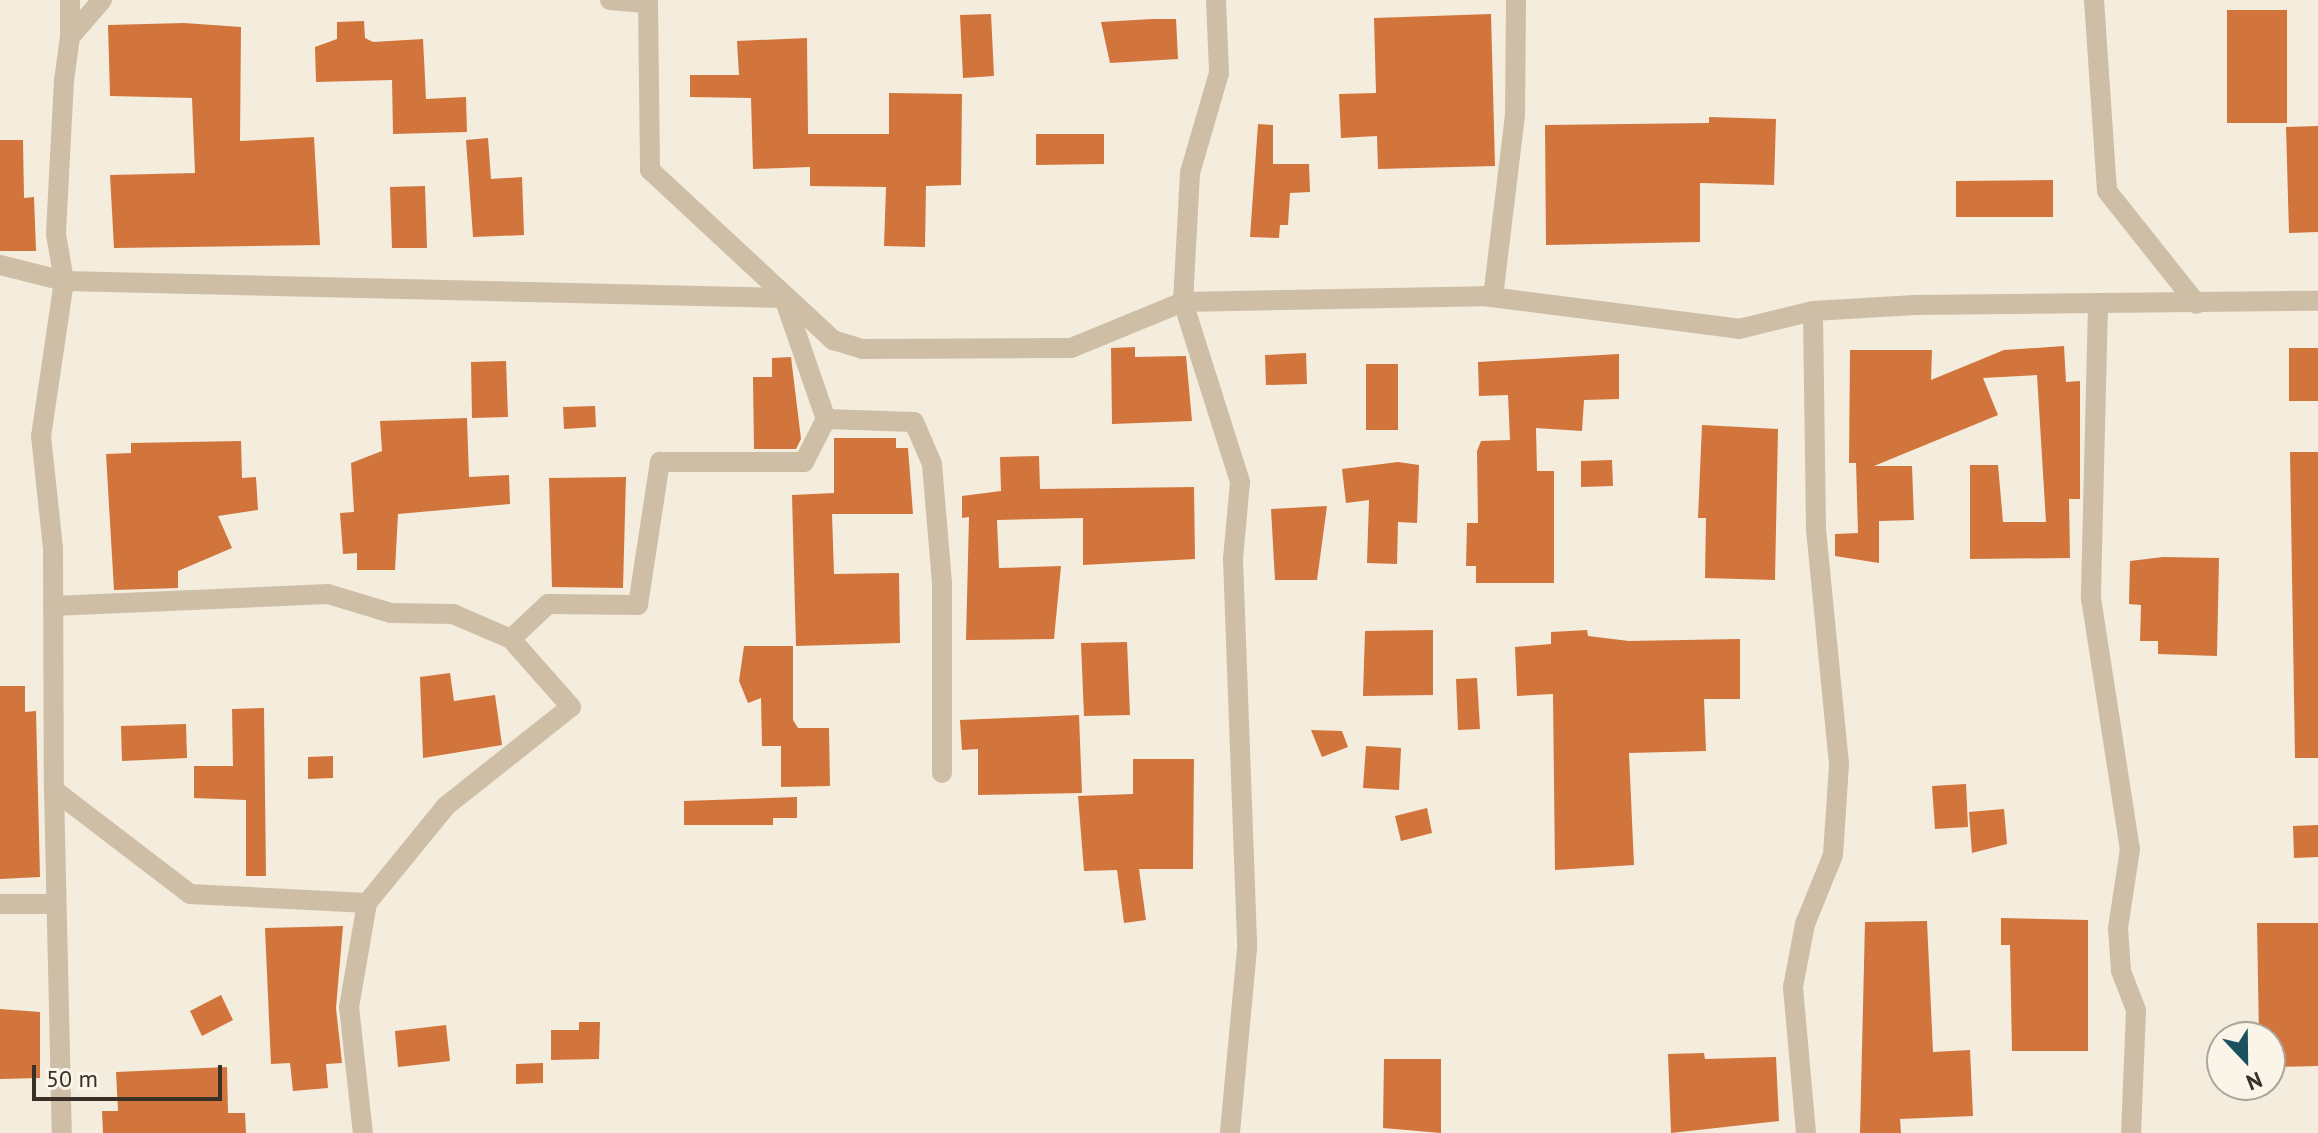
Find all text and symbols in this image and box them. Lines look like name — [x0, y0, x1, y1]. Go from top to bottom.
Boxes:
north arrow — [2206, 1021, 2286, 1101]
scale bar — [36, 1049, 226, 1099]
text: 50 m — [46, 1063, 98, 1094]
text: N — [2242, 1066, 2266, 1097]

